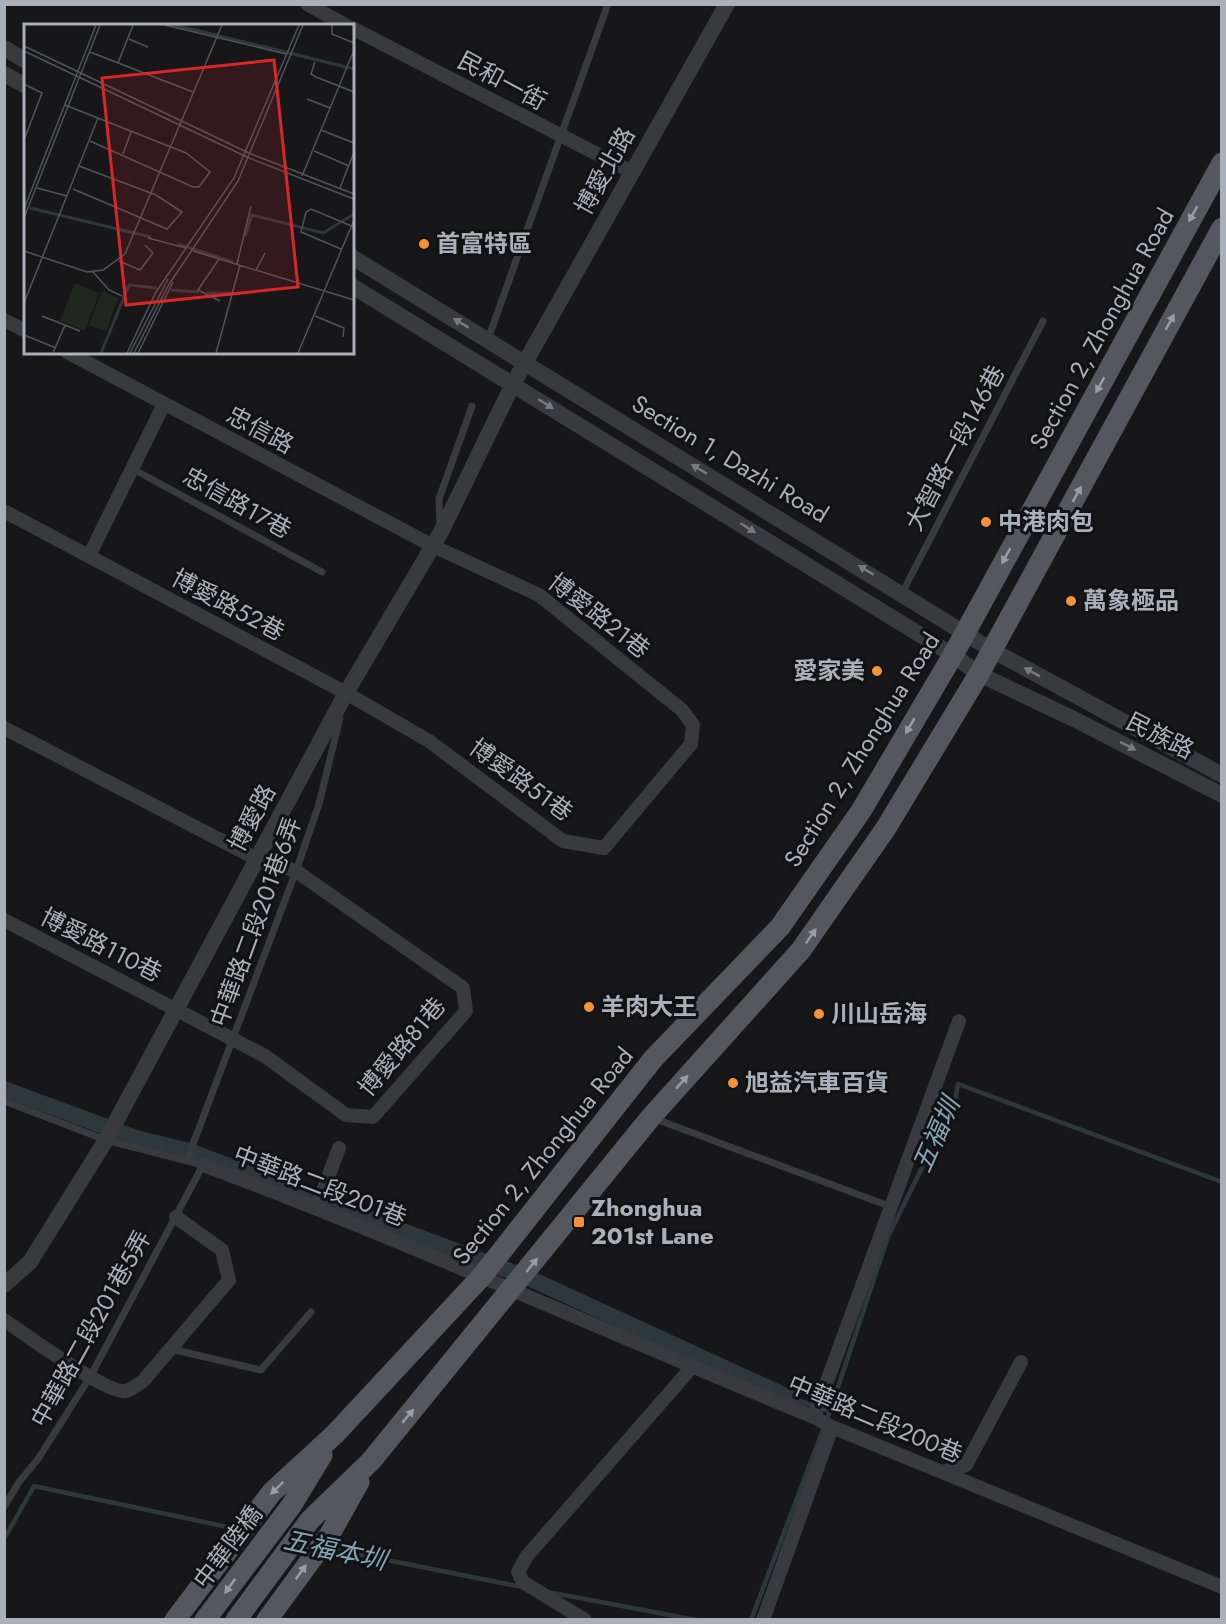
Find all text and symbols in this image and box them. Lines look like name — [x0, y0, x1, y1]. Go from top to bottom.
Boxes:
inset map — [24, 24, 354, 354]
street label: 民和一街 — [452, 43, 553, 119]
street label: 博愛北路 — [566, 120, 643, 221]
street label: Section 2, Zhonghua Road — [1021, 202, 1183, 456]
one-way arrow — [1188, 206, 1198, 223]
place label: 首富特區 — [436, 226, 532, 261]
marker: 首富特區 — [417, 237, 431, 251]
one-way arrow — [1165, 314, 1175, 331]
one-way arrow — [453, 317, 469, 328]
street label: 大智路一段146巷 — [896, 359, 1013, 537]
one-way arrow — [1095, 377, 1105, 394]
street label: Section 1, Dazhi Road — [625, 386, 835, 531]
street label: 忠信路 — [220, 397, 300, 462]
one-way arrow — [538, 399, 554, 410]
street label: 忠信路17巷 — [177, 458, 298, 547]
one-way arrow — [691, 463, 707, 474]
one-way arrow — [1072, 485, 1082, 502]
place label: 中港肉包 — [998, 504, 1094, 539]
marker: 中港肉包 — [979, 515, 993, 529]
one-way arrow — [740, 523, 756, 534]
one-way arrow — [1001, 548, 1011, 565]
street label: 博愛路52巷 — [166, 560, 291, 649]
street label: 博愛路21巷 — [541, 565, 658, 666]
one-way arrow — [857, 565, 874, 576]
place label: 萬象極品 — [1083, 583, 1179, 618]
marker: 萬象極品 — [1064, 594, 1078, 608]
street label: Section 2, Zhonghua Road — [775, 626, 948, 874]
place label: 愛家美 — [793, 653, 865, 688]
marker: 愛家美 — [870, 664, 884, 678]
one-way arrow — [1023, 667, 1040, 677]
street label: 民族路 — [1120, 704, 1200, 767]
one-way arrow — [905, 718, 916, 734]
street label: 博愛路51巷 — [462, 730, 580, 829]
one-way arrow — [1120, 742, 1137, 751]
street label: 博愛路 — [219, 778, 284, 858]
street label: 中華路二段201巷6弄 — [201, 812, 310, 1032]
street label: 博愛路110巷 — [34, 899, 168, 990]
one-way arrow — [805, 928, 817, 944]
place label: 羊肉大王 — [601, 989, 697, 1024]
street label: 博愛路81巷 — [350, 990, 454, 1104]
place label: 川山岳海 — [831, 996, 927, 1031]
marker: 羊肉大王 — [582, 1000, 596, 1014]
marker: 川山岳海 — [812, 1007, 826, 1021]
street label: Section 2, Zhonghua Road — [444, 1039, 641, 1272]
place label: 旭益汽車百貨 — [745, 1065, 889, 1100]
one-way arrow — [675, 1075, 688, 1090]
marker: 旭益汽車百貨 — [726, 1076, 740, 1090]
water label: 五福圳 — [903, 1088, 971, 1178]
street label: 中華路二段201巷 — [229, 1136, 412, 1235]
place label: Zhonghua 201st Lane — [591, 1190, 714, 1253]
marker: Zhonghua 201st Lane — [572, 1215, 586, 1229]
street label: 中華路二段201巷5弄 — [22, 1224, 159, 1434]
one-way arrow — [525, 1258, 538, 1273]
street label: 中華路二段200巷 — [783, 1366, 968, 1471]
one-way arrow — [401, 1409, 414, 1424]
one-way arrow — [269, 1481, 284, 1495]
street label: 中華陸橋 — [185, 1498, 270, 1596]
water label: 五福本圳 — [280, 1521, 394, 1580]
one-way arrow — [295, 1565, 307, 1580]
one-way arrow — [224, 1577, 236, 1593]

